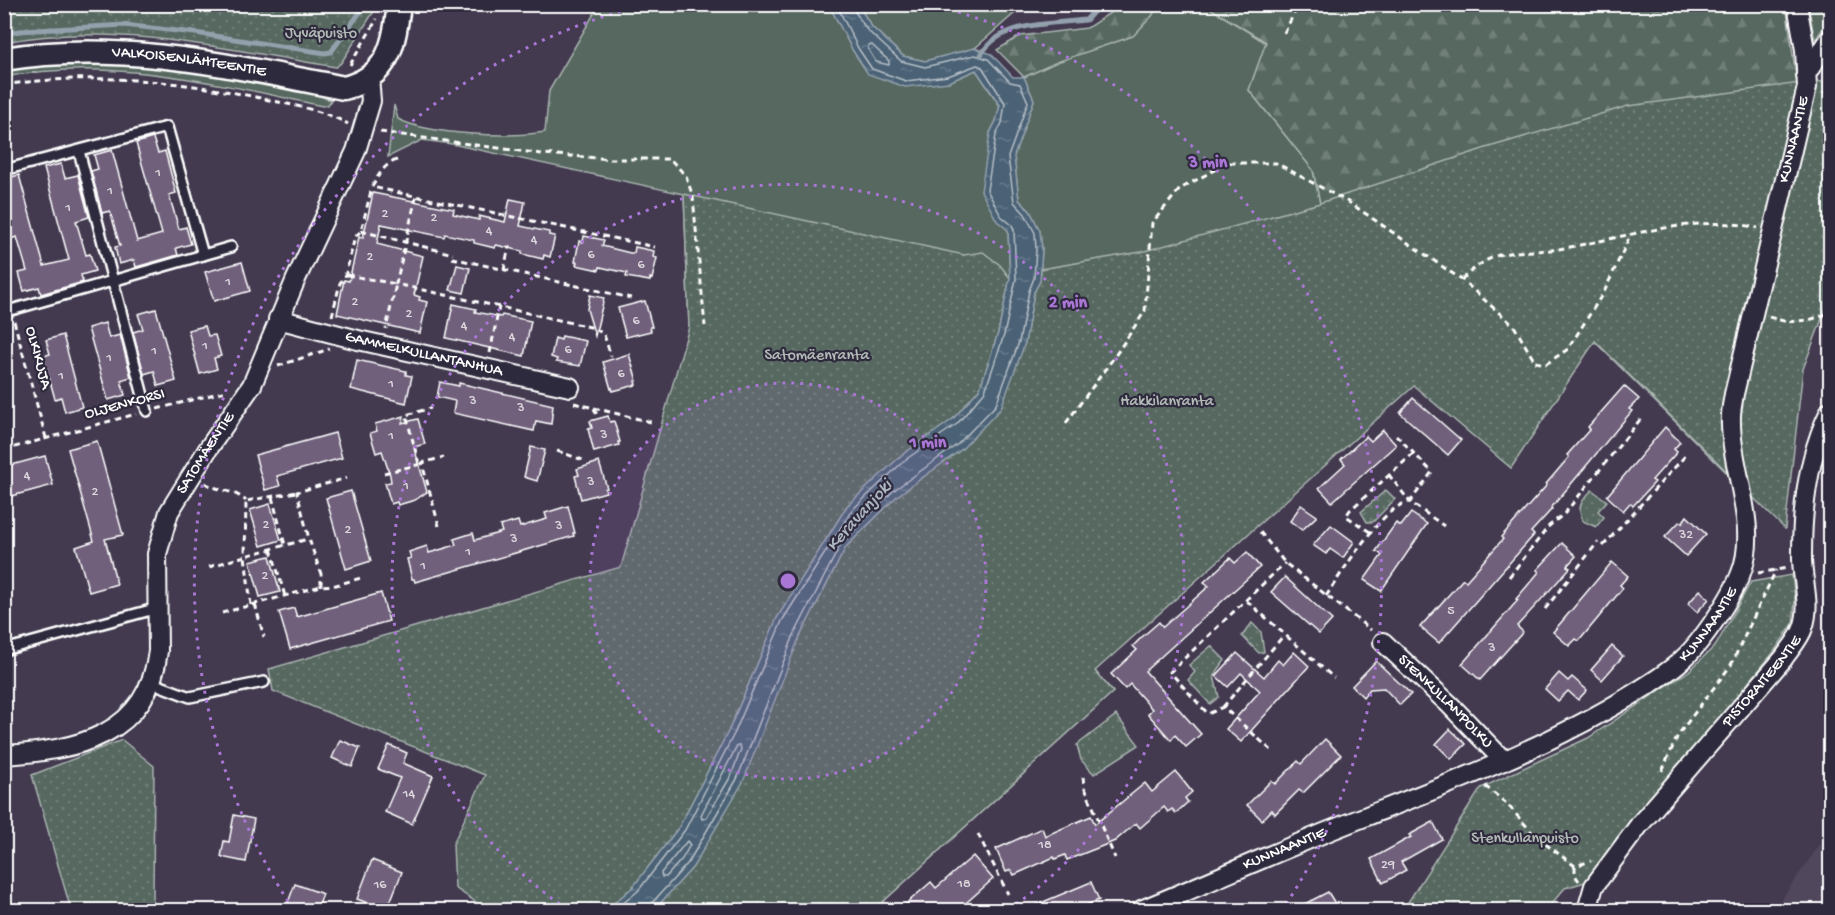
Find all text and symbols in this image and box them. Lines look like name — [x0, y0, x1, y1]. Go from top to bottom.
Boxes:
park label: Jyväpuisto — [285, 25, 357, 44]
street label: VALKOISENLÄHTEENTIE — [111, 43, 269, 82]
street label: KUNNAANTIE — [1775, 94, 1814, 185]
text: 3 min — [1188, 153, 1228, 174]
house number: 1 — [154, 165, 161, 182]
house number: 1 — [106, 183, 113, 200]
house number: 1 — [64, 200, 71, 217]
house number: 2 — [382, 206, 389, 223]
house number: 2 — [431, 210, 438, 227]
house number: 4 — [486, 223, 493, 240]
house number: 4 — [531, 232, 538, 249]
house number: 6 — [587, 247, 595, 264]
house number: 2 — [367, 249, 374, 266]
house number: 6 — [637, 257, 645, 274]
house number: 1 — [224, 274, 231, 291]
text: 2 min — [1049, 293, 1088, 314]
house number: 2 — [352, 294, 359, 311]
house number: 2 — [406, 306, 413, 323]
house number: 6 — [632, 313, 640, 330]
house number: 4 — [461, 318, 468, 335]
street label: OLKIKUJA — [20, 325, 55, 393]
street label: GAMMELKULLANTANHUA — [343, 327, 506, 382]
house number: 4 — [509, 329, 516, 346]
house number: 1 — [201, 338, 208, 355]
house number: 6 — [564, 342, 572, 359]
house number: 1 — [150, 343, 157, 360]
park label: Satomäenranta — [765, 347, 871, 366]
house number: 1 — [105, 350, 112, 367]
house number: 6 — [617, 366, 625, 383]
house number: 1 — [57, 368, 64, 385]
house number: 1 — [387, 376, 394, 393]
street label: OLJENKORSI — [83, 385, 167, 425]
house number: 3 — [468, 393, 477, 410]
park label: Hakkilanranta — [1120, 393, 1215, 412]
house number: 3 — [516, 400, 525, 417]
street label: SATOMÄENTIE — [173, 408, 240, 498]
house number: 3 — [599, 427, 608, 444]
house number: 1 — [387, 428, 394, 445]
text: 1 min — [909, 433, 947, 454]
house number: 4 — [24, 468, 31, 485]
house number: 3 — [586, 474, 595, 491]
water label: Keravanjoki — [823, 475, 899, 556]
house number: 1 — [402, 478, 409, 495]
house number: 2 — [92, 484, 99, 501]
house number: 2 — [263, 517, 270, 534]
house number: 3 — [554, 518, 563, 535]
house number: 2 — [345, 522, 352, 539]
house number: 32 — [1678, 527, 1693, 544]
house number: 3 — [509, 531, 518, 548]
house number: 1 — [464, 544, 471, 561]
house number: 1 — [419, 558, 426, 575]
house number: 2 — [262, 568, 269, 585]
centre of rings — [778, 571, 798, 591]
street label: KUNNAANTIE — [1675, 583, 1743, 667]
house number: 5 — [1447, 603, 1455, 620]
street label: PISTORAITEENTIE — [1718, 631, 1807, 732]
house number: 3 — [1487, 640, 1496, 657]
street label: STENKULLANPOLKU — [1393, 651, 1496, 753]
house number: 14 — [402, 786, 416, 803]
street label: KUNNAANTIE — [1240, 823, 1330, 875]
park label: Stenkullanpuisto — [1471, 830, 1579, 849]
house number: 18 — [1037, 837, 1052, 854]
house number: 29 — [1381, 857, 1395, 874]
house number: 18 — [956, 876, 971, 893]
house number: 16 — [373, 877, 387, 894]

